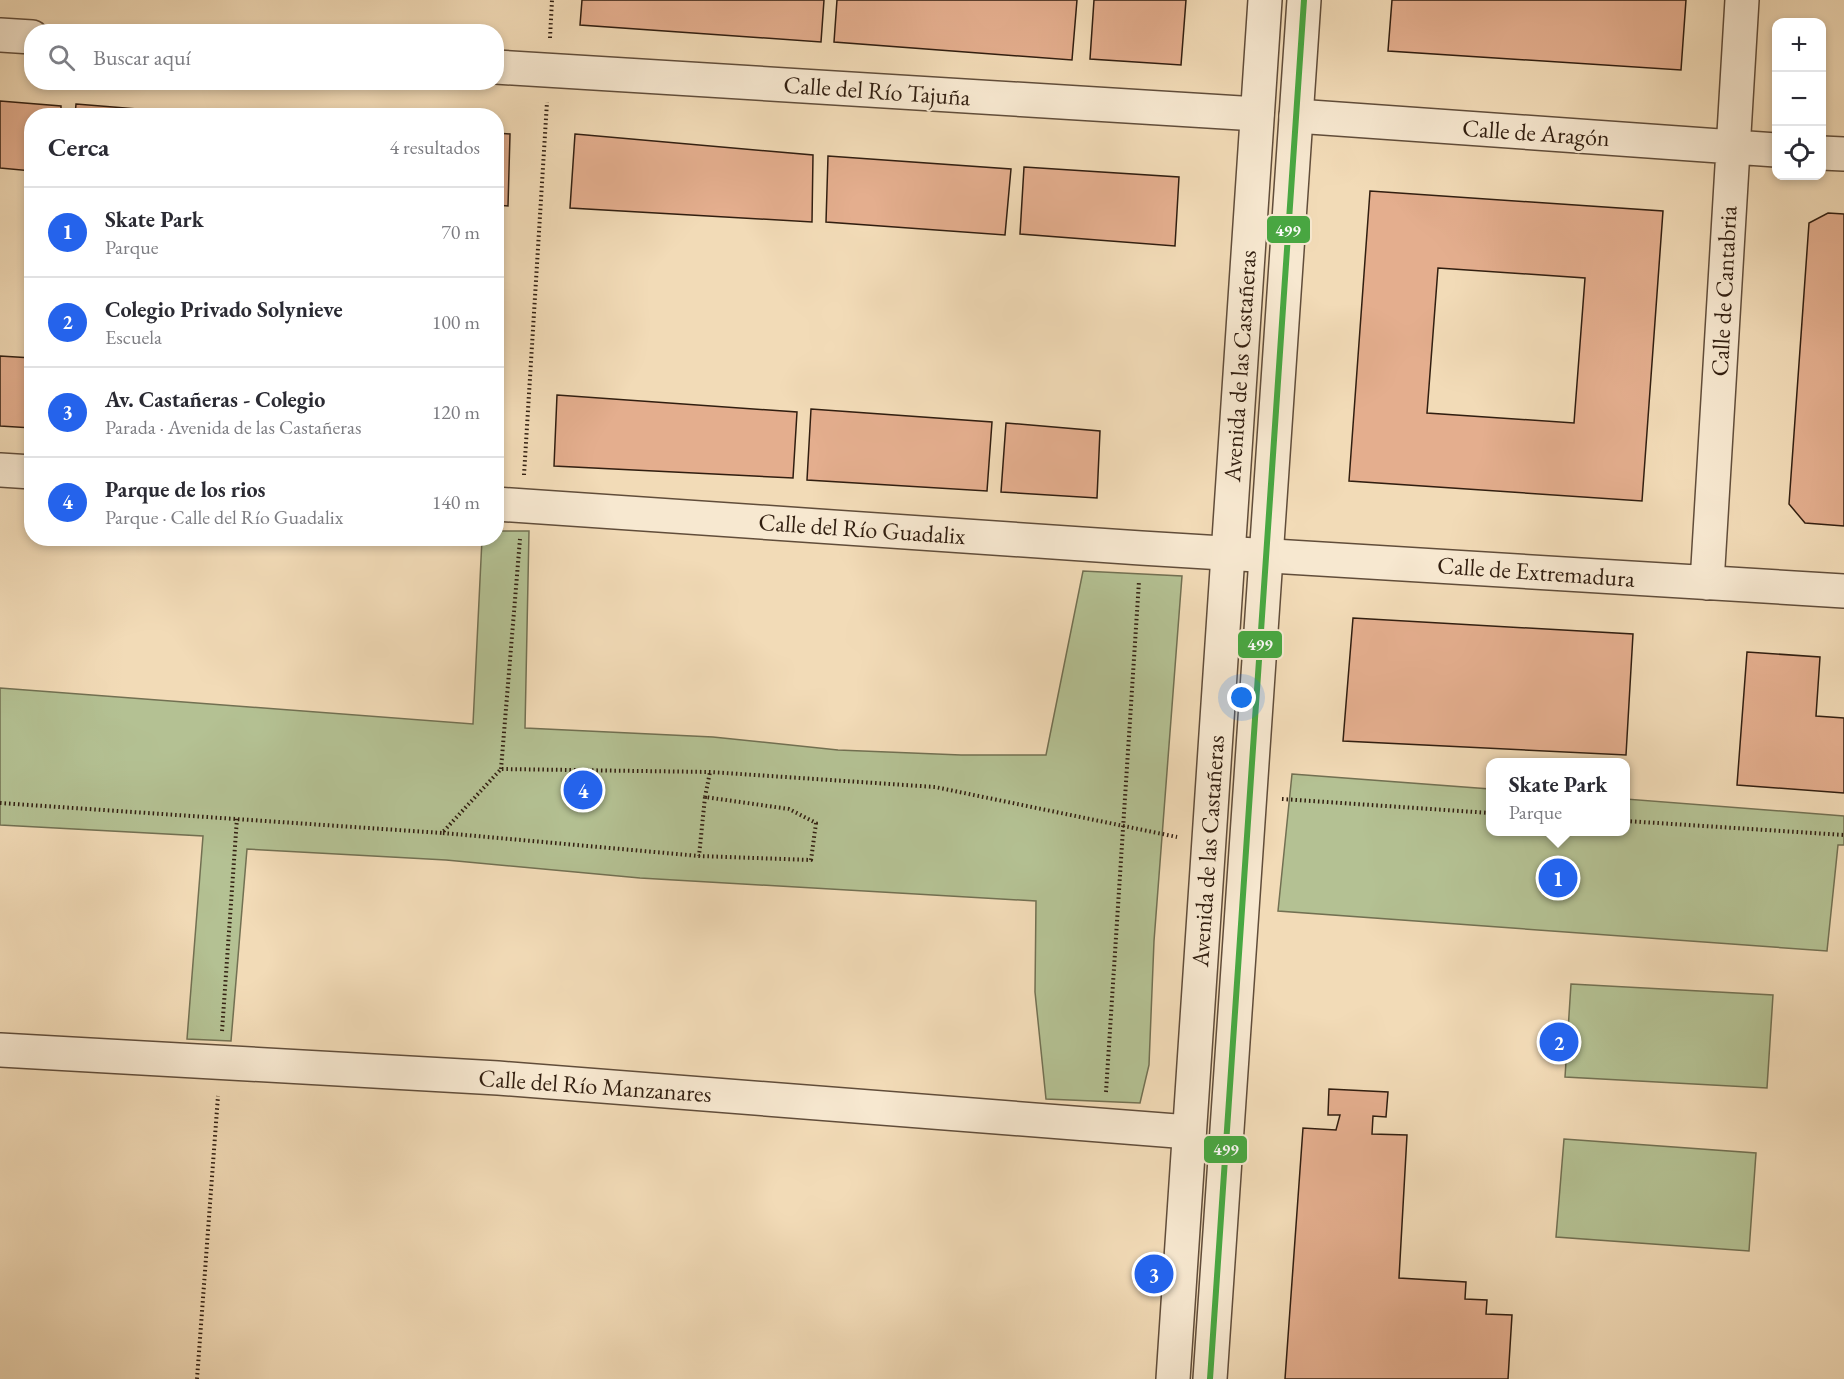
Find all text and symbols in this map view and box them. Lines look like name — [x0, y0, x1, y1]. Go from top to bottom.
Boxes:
map controls — [1772, 18, 1826, 180]
button: + — [1772, 18, 1826, 72]
search box — [24, 24, 504, 90]
icon: search — [45, 41, 78, 74]
text: Buscar aquí — [93, 43, 191, 72]
street label: Calle del Río Tajuña — [783, 69, 972, 113]
button: − — [1772, 72, 1826, 126]
street label: Calle de Aragón — [1461, 112, 1611, 153]
button: locate — [1772, 126, 1826, 180]
text: Cerca — [48, 130, 109, 164]
text: 4 resultados — [389, 134, 480, 160]
street label: Calle de Cantabria — [1704, 204, 1743, 377]
text: Skate Park — [105, 205, 204, 234]
line badge: 499 — [1266, 215, 1311, 244]
text: 1 — [62, 219, 73, 245]
text: 70 m — [441, 219, 480, 245]
text: 499 — [1275, 220, 1301, 241]
text: Parque — [105, 234, 158, 260]
street label: Avenida de las Castañeras — [1216, 249, 1263, 484]
text: Colegio Privado Solynieve — [105, 295, 343, 324]
text: 2 — [62, 309, 73, 335]
text: 100 m — [432, 309, 480, 335]
text: Escuela — [105, 324, 162, 350]
text: Av. Castañeras - Colegio — [105, 385, 325, 414]
text: 3 — [62, 399, 73, 425]
text: 120 m — [432, 399, 480, 425]
text: Parada · Avenida de las Castañeras — [105, 414, 361, 440]
text: Parque de los rios — [105, 475, 265, 504]
text: 4 — [62, 489, 73, 515]
text: 140 m — [432, 489, 480, 515]
text: Parque · Calle del Río Guadalix — [105, 504, 343, 530]
street label: Calle del Río Guadalix — [757, 506, 967, 551]
street label: Calle de Extremadura — [1436, 549, 1636, 594]
line badge: 499 — [1237, 630, 1283, 659]
text: 499 — [1247, 634, 1273, 655]
your location — [1227, 683, 1256, 712]
street label: Avenida de las Castañeras — [1184, 734, 1231, 969]
popup — [1486, 758, 1630, 836]
pin: 4 — [564, 768, 602, 812]
text: Skate Park — [1509, 770, 1607, 799]
text: Parque — [1509, 799, 1562, 825]
pin: 1 — [1538, 856, 1578, 900]
pin: 2 — [1540, 1020, 1578, 1064]
street label: Calle del Río Manzanares — [478, 1062, 713, 1109]
line badge: 499 — [1203, 1135, 1248, 1164]
text: 499 — [1213, 1139, 1239, 1160]
pin: 3 — [1134, 1252, 1174, 1296]

